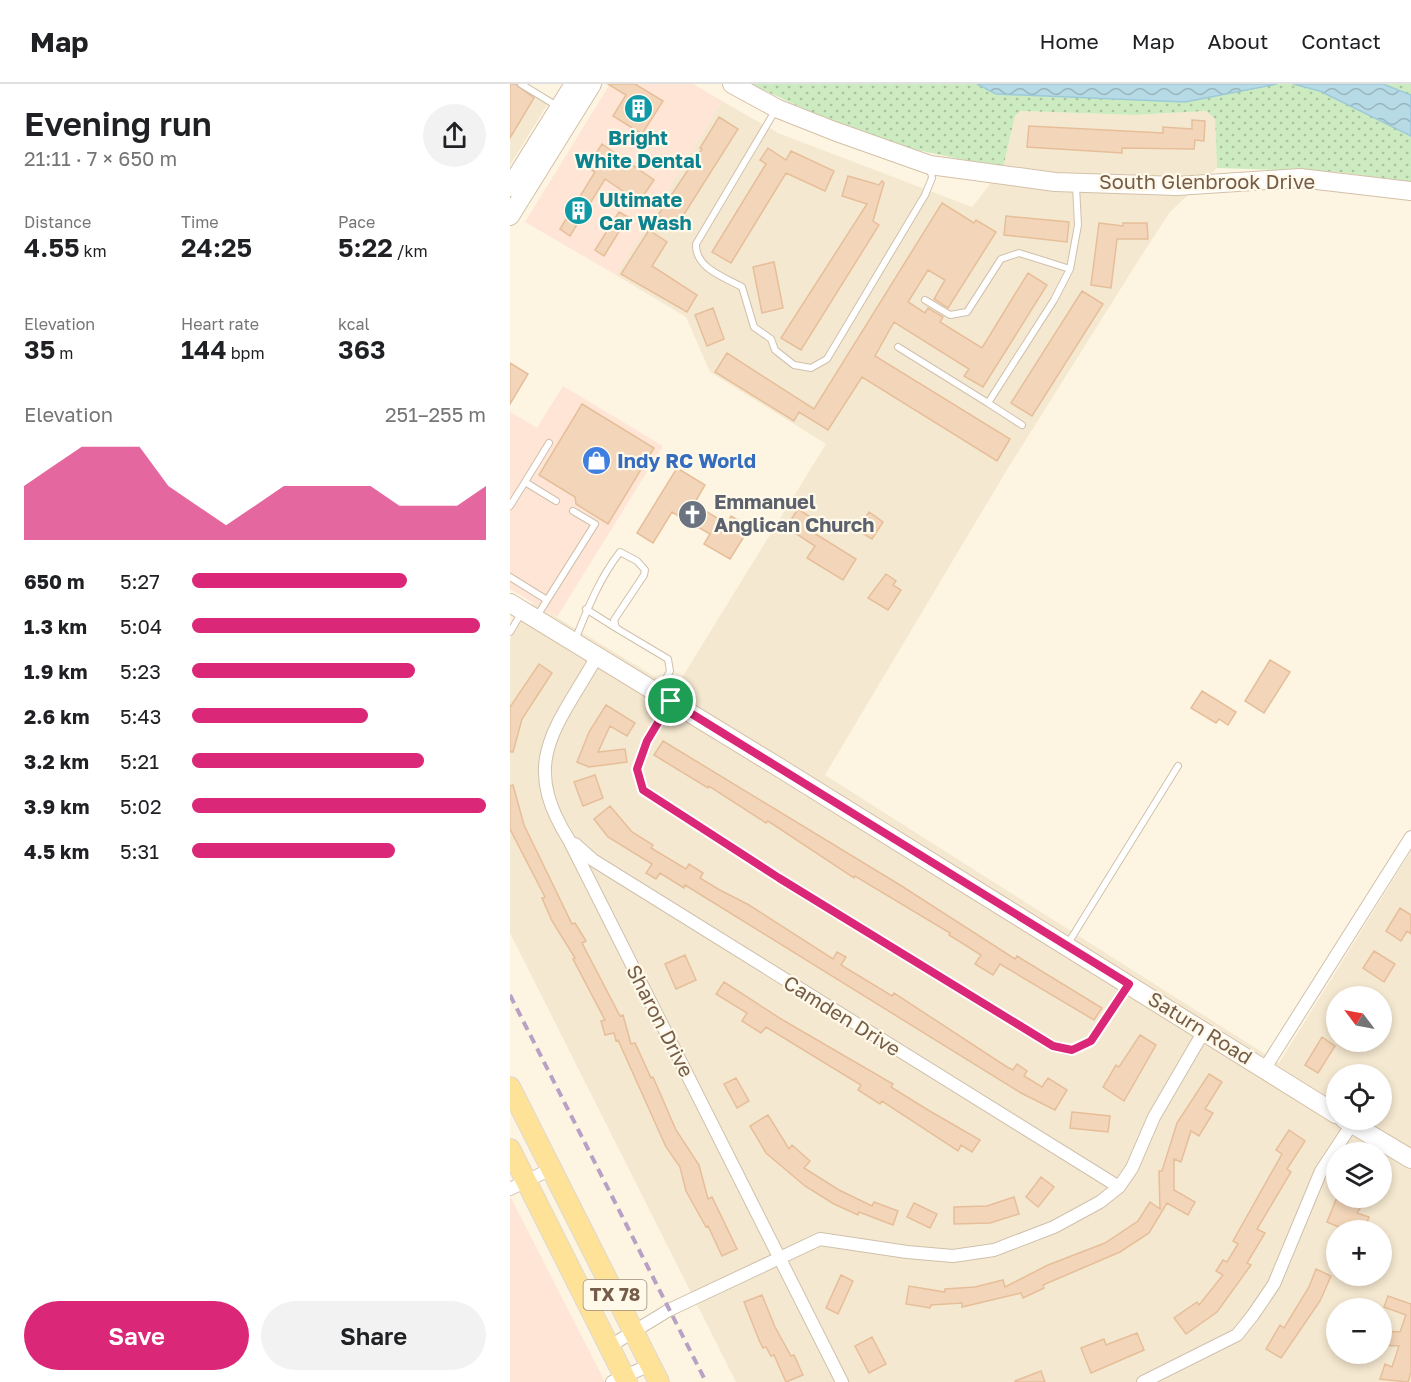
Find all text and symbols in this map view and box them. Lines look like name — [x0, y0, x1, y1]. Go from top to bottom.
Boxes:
text: Map — [30, 25, 88, 58]
text: Home — [1039, 28, 1099, 54]
text: Map — [1132, 28, 1175, 54]
text: About — [1208, 28, 1268, 54]
text: Contact — [1301, 28, 1381, 54]
building icon: Bright White Dental — [622, 92, 654, 124]
text: Evening run — [24, 104, 212, 143]
button: share — [423, 104, 486, 167]
place label: Bright White Dental — [575, 125, 702, 172]
text: 21:11 · 7 × 650 m — [24, 146, 177, 170]
street label: South Glenbrook Drive — [1099, 169, 1315, 193]
place label: Ultimate Car Wash — [599, 187, 692, 234]
building icon: Ultimate Car Wash — [562, 195, 594, 227]
text: Distance — [24, 212, 91, 232]
text: Time — [181, 212, 219, 232]
text: Pace — [338, 212, 375, 232]
text: 4.55 — [24, 232, 80, 263]
text: 24:25 — [181, 232, 252, 263]
text: 5:22 — [338, 232, 393, 263]
text: km — [80, 241, 107, 261]
text: /km — [393, 241, 428, 261]
text: Elevation — [24, 314, 95, 334]
text: Heart rate — [181, 314, 259, 334]
text: kcal — [338, 314, 370, 334]
text: 35 — [24, 334, 55, 365]
text: 144 — [181, 334, 227, 365]
text: 363 — [338, 334, 386, 365]
text: m — [55, 343, 73, 363]
text: bpm — [227, 343, 265, 363]
text: Elevation — [24, 402, 113, 426]
text: 251–255 m — [385, 402, 486, 426]
shop icon: Indy RC World — [580, 445, 612, 477]
place label: Indy RC World — [617, 448, 756, 472]
place label: Emmanuel Anglican Church — [714, 489, 874, 536]
church icon: Emmanuel Anglican Church — [677, 498, 709, 530]
text: 650 m — [24, 569, 84, 593]
text: 5:27 — [120, 569, 160, 593]
text: 1.3 km — [24, 614, 87, 638]
text: 5:04 — [120, 614, 162, 638]
text: 1.9 km — [24, 659, 88, 683]
text: 5:23 — [120, 659, 161, 683]
pin — [645, 675, 696, 726]
icon: arrive — [654, 684, 687, 717]
text: 2.6 km — [24, 704, 89, 728]
text: 5:43 — [120, 704, 162, 728]
text: 3.2 km — [24, 749, 89, 773]
text: 5:21 — [120, 749, 159, 773]
text: 3.9 km — [24, 794, 89, 818]
text: 5:02 — [120, 794, 162, 818]
text: 4.5 km — [24, 839, 89, 863]
text: 5:31 — [120, 839, 159, 863]
street label: Sharon Drive — [622, 960, 699, 1081]
street label: Camden Drive — [780, 970, 905, 1061]
street label: Saturn Road — [1144, 986, 1257, 1069]
north arrow — [1326, 986, 1392, 1052]
map controls — [1326, 986, 1392, 1364]
button: locate — [1326, 1064, 1392, 1130]
button: layers — [1326, 1142, 1392, 1208]
button: + — [1326, 1220, 1392, 1286]
road number: TX 78 — [584, 1280, 646, 1310]
button: − — [1326, 1298, 1392, 1364]
button: Save — [24, 1301, 249, 1370]
button: Share — [261, 1301, 486, 1370]

